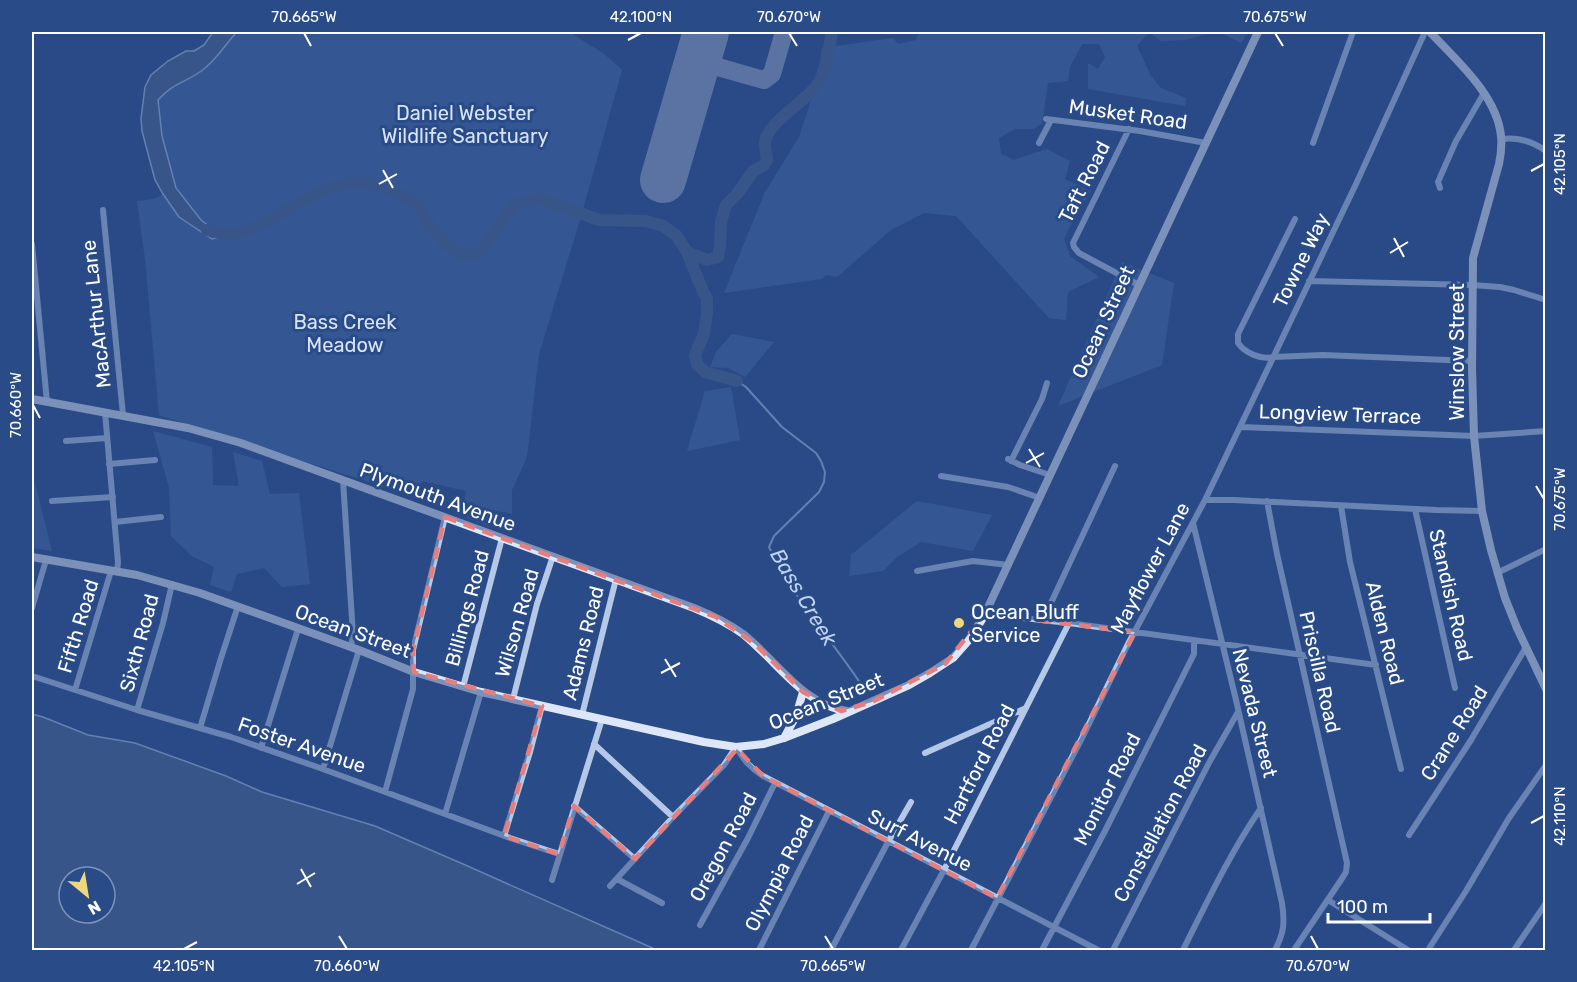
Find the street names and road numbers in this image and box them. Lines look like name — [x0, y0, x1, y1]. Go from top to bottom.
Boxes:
street label: Musket Road — [1067, 94, 1189, 134]
street label: Taft Road — [1053, 137, 1115, 227]
street label: Towne Way — [1268, 209, 1334, 311]
street label: MacArthur Lane — [76, 239, 116, 389]
street label: Ocean Street — [1066, 262, 1140, 382]
street label: Winslow Street — [1445, 283, 1469, 421]
street label: Longview Terrace — [1258, 399, 1422, 429]
street label: Plymouth Avenue — [357, 458, 519, 536]
street label: Mayflower Lane — [1105, 498, 1195, 638]
street label: Standish Road — [1424, 527, 1478, 663]
street label: Billings Road — [440, 547, 494, 669]
street label: Wilson Road — [490, 566, 544, 680]
street label: Fifth Road — [52, 576, 104, 676]
street label: Alden Road — [1361, 579, 1409, 687]
street label: Adams Road — [557, 584, 609, 702]
street label: Sixth Road — [114, 591, 164, 695]
street label: Ocean Street — [292, 599, 414, 663]
street label: Priscilla Road — [1294, 609, 1346, 735]
street label: Nevada Street — [1227, 646, 1283, 780]
street label: Ocean Street — [765, 667, 887, 735]
street label: Crane Road — [1415, 681, 1493, 785]
street label: Hartford Road — [939, 700, 1019, 828]
street label: Foster Avenue — [235, 712, 369, 778]
street label: Monitor Road — [1068, 729, 1146, 849]
street label: Constellation Road — [1108, 740, 1212, 906]
street label: Oregon Road — [684, 788, 762, 906]
street label: Surf Avenue — [864, 803, 976, 877]
street label: Olympia Road — [739, 811, 819, 935]

